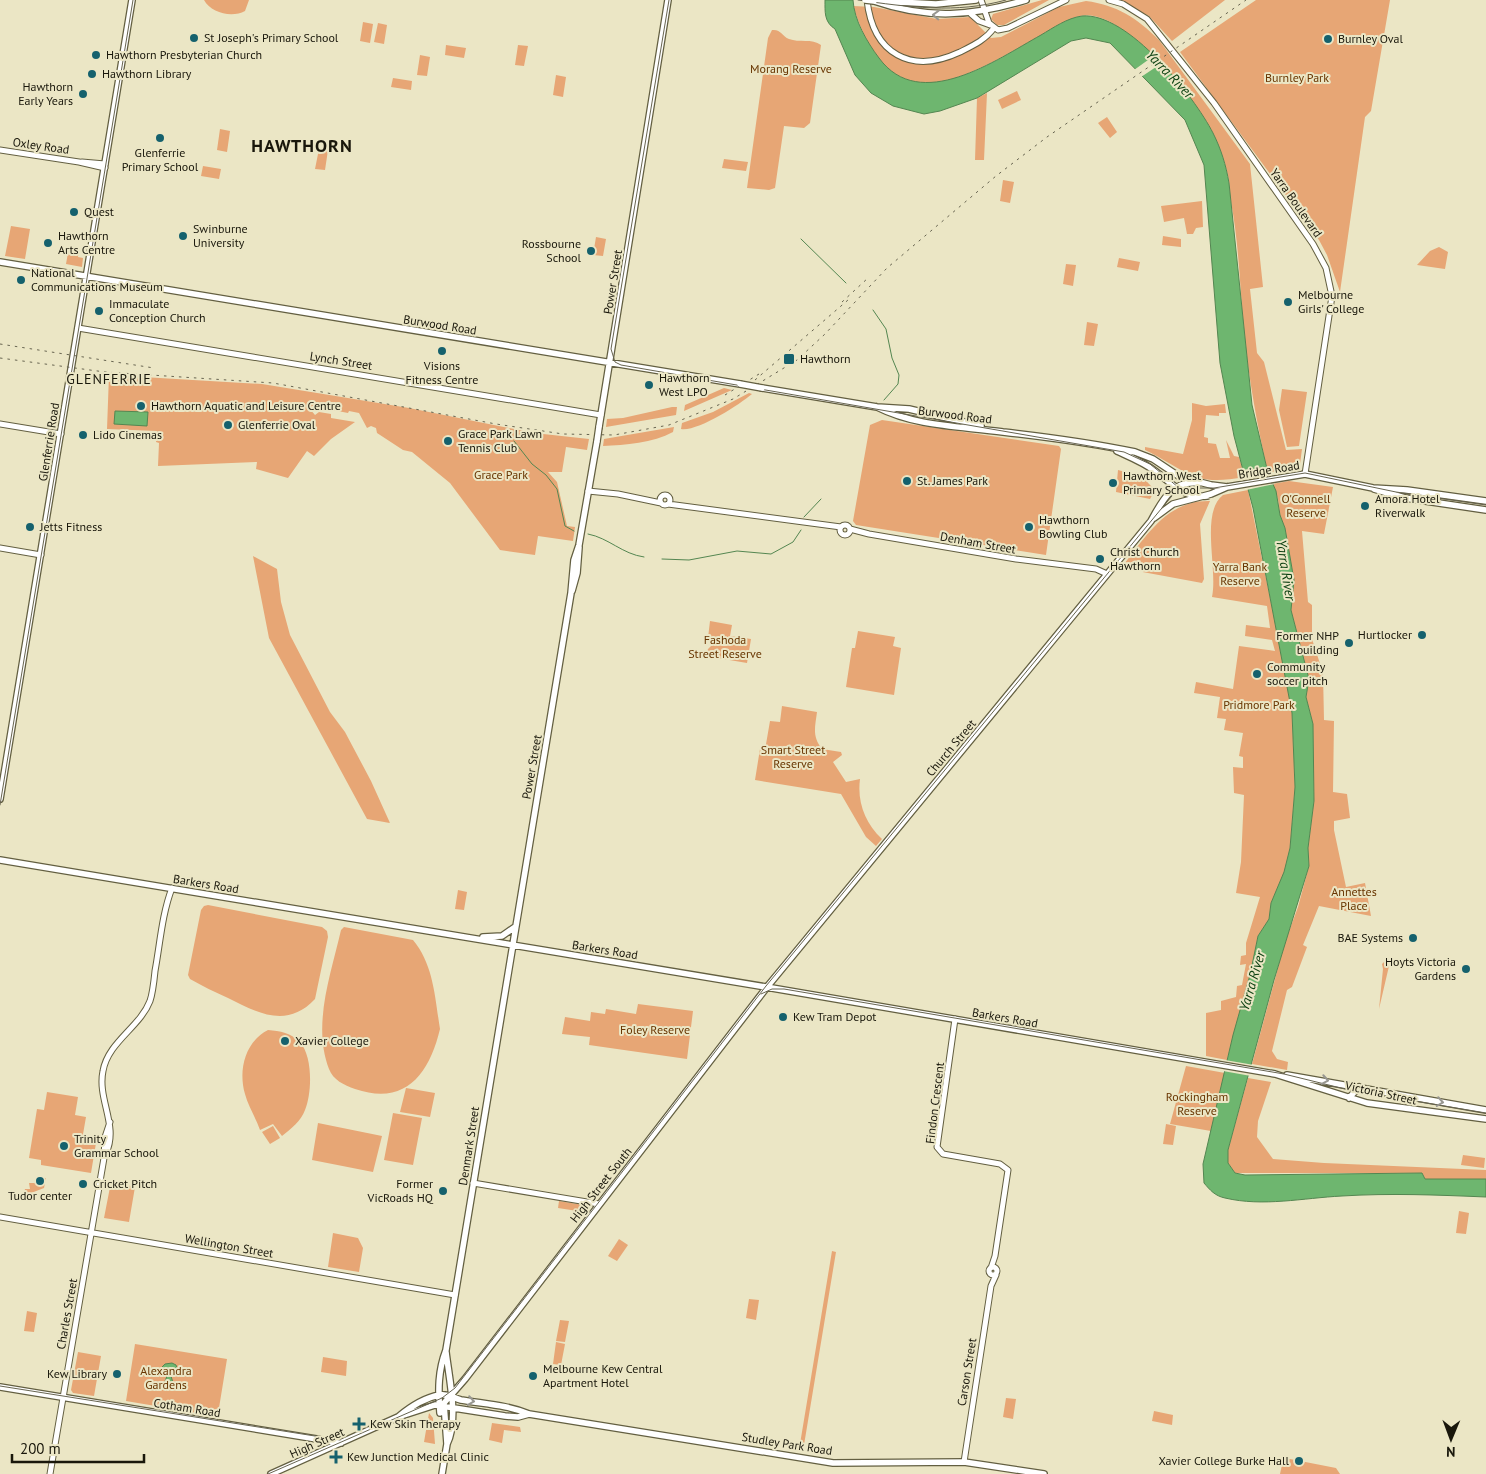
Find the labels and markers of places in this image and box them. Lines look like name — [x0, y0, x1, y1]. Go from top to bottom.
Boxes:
place label: St Joseph's Primary School — [204, 30, 339, 45]
place label: Burnley Oval — [1338, 31, 1404, 46]
marker: St Joseph's Primary School — [188, 32, 200, 44]
marker: Burnley Oval — [1322, 33, 1334, 45]
place label: Hawthorn Presbyterian Church — [106, 47, 262, 62]
marker: Hawthorn Presbyterian Church — [90, 49, 102, 61]
place label: Hawthorn Library — [102, 66, 192, 81]
marker: Hawthorn Library — [86, 68, 98, 80]
place label: Hawthorn Early Years — [18, 79, 73, 108]
marker: Hawthorn Early Years — [77, 88, 89, 100]
marker: Glenferrie Primary School — [154, 132, 166, 144]
place label: Glenferrie Primary School — [122, 145, 199, 174]
place label: Quest — [84, 204, 114, 219]
marker: Quest — [68, 206, 80, 218]
place label: Swinburne University — [193, 221, 248, 250]
place label: Hawthorn Arts Centre — [58, 228, 115, 257]
marker: Swinburne University — [177, 230, 189, 242]
place label: Rossbourne School — [522, 236, 581, 265]
marker: Hawthorn Arts Centre — [42, 237, 54, 249]
marker: Rossbourne School — [585, 245, 597, 257]
place label: National Communications Museum — [31, 265, 163, 294]
marker: National Communications Museum — [15, 274, 27, 286]
place label: Melbourne Girls' College — [1298, 287, 1364, 316]
place label: Immaculate Conception Church — [109, 296, 206, 325]
marker: Melbourne Girls' College — [1282, 296, 1294, 308]
marker: Immaculate Conception Church — [93, 305, 105, 317]
marker: Visions Fitness Centre — [436, 345, 448, 357]
place label: Hawthorn — [800, 351, 851, 366]
marker: Hawthorn — [782, 352, 796, 366]
place label: Visions Fitness Centre — [406, 358, 478, 387]
place label: Hawthorn West LPO — [659, 370, 710, 399]
marker: Hawthorn West LPO — [643, 379, 655, 391]
place label: Hawthorn Aquatic and Leisure Centre — [151, 398, 341, 413]
marker: Hawthorn Aquatic and Leisure Centre — [135, 400, 147, 412]
place label: Glenferrie Oval — [238, 417, 316, 432]
marker: Glenferrie Oval — [222, 419, 234, 431]
place label: Grace Park Lawn Tennis Club — [458, 426, 542, 455]
place label: Lido Cinemas — [93, 427, 162, 442]
marker: Lido Cinemas — [77, 429, 89, 441]
marker: Grace Park Lawn Tennis Club — [442, 435, 454, 447]
place label: Hawthorn West Primary School — [1123, 468, 1201, 497]
place label: St. James Park — [917, 473, 988, 488]
marker: St. James Park — [901, 475, 913, 487]
marker: Hawthorn West Primary School — [1107, 477, 1119, 489]
place label: Amora Hotel Riverwalk — [1375, 491, 1440, 520]
marker: Amora Hotel Riverwalk — [1359, 500, 1371, 512]
place label: Hawthorn Bowling Club — [1039, 512, 1107, 541]
place label: Jetts Fitness — [39, 519, 102, 534]
marker: Jetts Fitness — [24, 521, 36, 533]
marker: Hawthorn Bowling Club — [1023, 521, 1035, 533]
place label: Christ Church Hawthorn — [1110, 544, 1179, 573]
marker: Christ Church Hawthorn — [1094, 553, 1106, 565]
place label: Hurtlocker — [1358, 627, 1412, 642]
place label: Former NHP building — [1276, 628, 1339, 657]
marker: Hurtlocker — [1416, 629, 1428, 641]
marker: Former NHP building — [1343, 637, 1355, 649]
place label: Community soccer pitch — [1267, 659, 1328, 688]
marker: Community soccer pitch — [1251, 668, 1263, 680]
place label: BAE Systems — [1337, 930, 1403, 945]
marker: BAE Systems — [1407, 932, 1419, 944]
place label: Hoyts Victoria Gardens — [1385, 954, 1456, 983]
marker: Hoyts Victoria Gardens — [1460, 963, 1472, 975]
place label: Kew Tram Depot — [793, 1009, 876, 1024]
marker: Kew Tram Depot — [777, 1011, 789, 1023]
place label: Xavier College — [295, 1033, 369, 1048]
marker: Xavier College — [279, 1035, 291, 1047]
place label: Trinity Grammar School — [74, 1131, 159, 1160]
marker: Trinity Grammar School — [58, 1140, 70, 1152]
marker: Tudor center — [34, 1175, 46, 1187]
place label: Cricket Pitch — [93, 1176, 157, 1191]
place label: Former VicRoads HQ — [367, 1176, 434, 1205]
marker: Cricket Pitch — [77, 1178, 89, 1190]
marker: Former VicRoads HQ — [437, 1185, 449, 1197]
place label: Tudor center — [8, 1188, 72, 1203]
place label: Melbourne Kew Central Apartment Hotel — [543, 1361, 663, 1390]
place label: Kew Library — [47, 1366, 107, 1381]
marker: Kew Library — [111, 1368, 123, 1380]
marker: Melbourne Kew Central Apartment Hotel — [527, 1370, 539, 1382]
place label: Kew Skin Therapy — [370, 1416, 461, 1431]
marker: Kew Skin Therapy — [352, 1417, 366, 1431]
place label: Kew Junction Medical Clinic — [347, 1449, 490, 1464]
marker: Kew Junction Medical Clinic — [329, 1450, 343, 1464]
place label: Xavier College Burke Hall — [1159, 1453, 1289, 1468]
marker: Xavier College Burke Hall — [1293, 1455, 1305, 1467]

